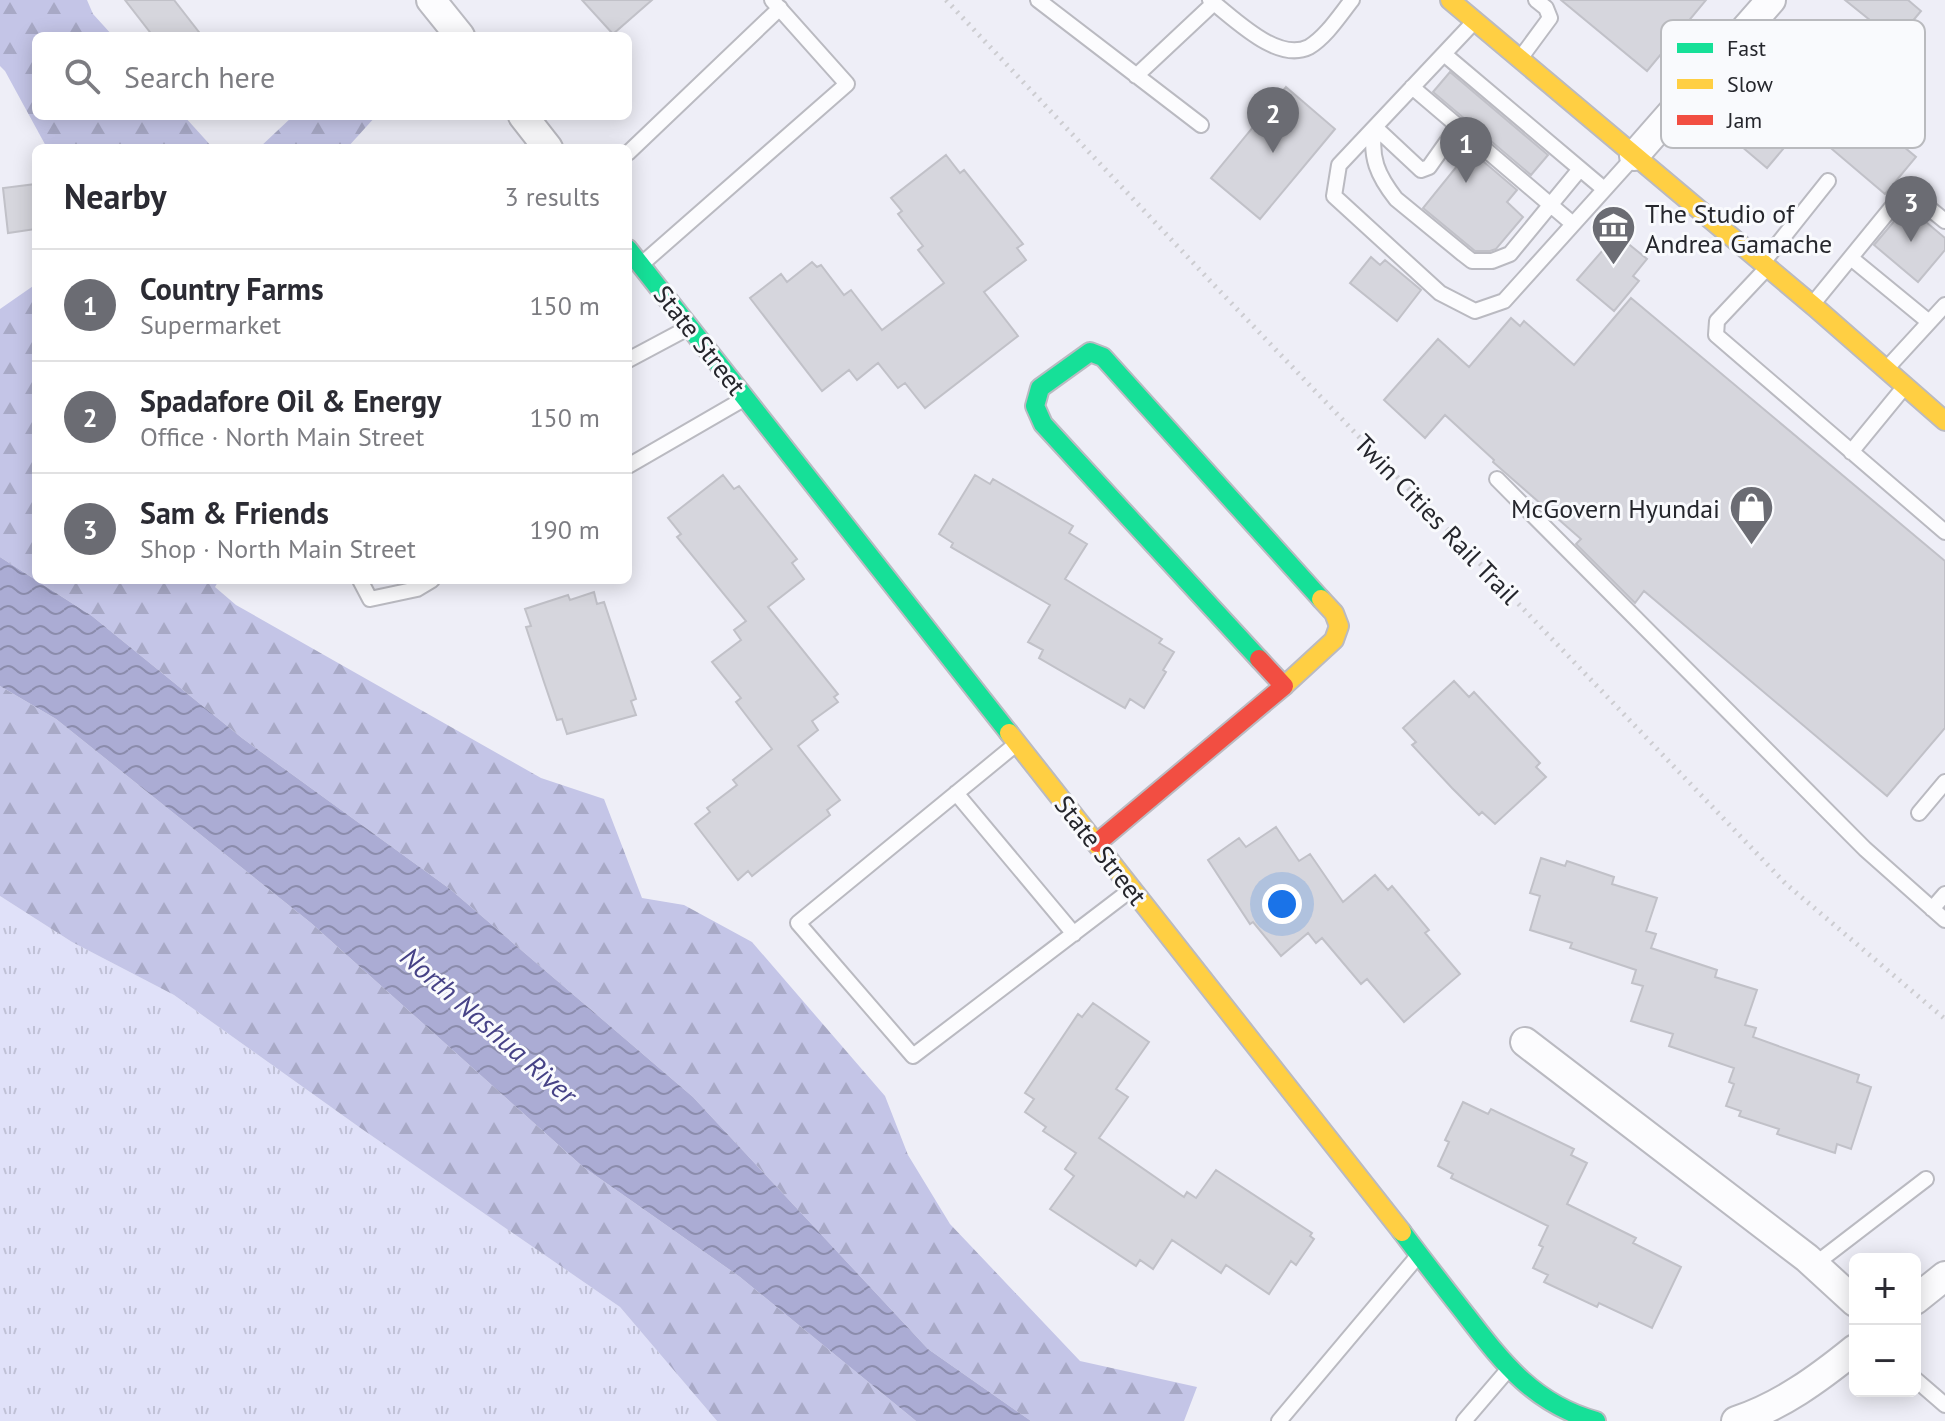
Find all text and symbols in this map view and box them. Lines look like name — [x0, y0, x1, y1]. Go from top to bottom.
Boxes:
legend — [1661, 20, 1925, 148]
search box — [32, 32, 632, 120]
text: Fast — [1727, 34, 1767, 62]
icon: search — [60, 54, 104, 98]
text: Search here — [124, 57, 275, 96]
text: Slow — [1727, 70, 1773, 98]
pin: 2 — [1247, 87, 1299, 153]
text: Jam — [1726, 106, 1762, 134]
pin: 1 — [1440, 117, 1492, 183]
text: Nearby — [64, 174, 166, 218]
pin: 3 — [1885, 176, 1937, 242]
text: 3 results — [505, 180, 600, 213]
place label: The Studio of Andrea Gamache — [1645, 197, 1832, 260]
museum icon: The Studio of Andrea Gamache — [1590, 204, 1638, 267]
text: Country Farms — [140, 269, 324, 308]
street label: State Street — [647, 278, 753, 402]
text: 1 — [83, 289, 97, 322]
text: 150 m — [529, 289, 600, 322]
text: Supermarket — [140, 308, 281, 341]
text: Spadafore Oil & Energy — [140, 381, 441, 420]
text: 2 — [83, 401, 97, 434]
text: 150 m — [529, 401, 600, 434]
text: Office · North Main Street — [140, 420, 424, 453]
street label: Twin Cities Rail Trail — [1347, 427, 1527, 611]
shop icon: McGovern Hyundai — [1727, 484, 1775, 547]
place label: McGovern Hyundai — [1511, 492, 1720, 525]
text: Sam & Friends — [140, 493, 329, 532]
text: 3 — [83, 513, 97, 546]
text: 190 m — [529, 513, 600, 546]
text: Shop · North Main Street — [140, 532, 416, 565]
street label: State Street — [1048, 788, 1154, 912]
your location — [1262, 884, 1302, 924]
water label: North Nashua River — [393, 938, 586, 1113]
map controls — [1849, 1253, 1921, 1397]
button: + — [1849, 1253, 1921, 1325]
button: − — [1849, 1325, 1921, 1397]

